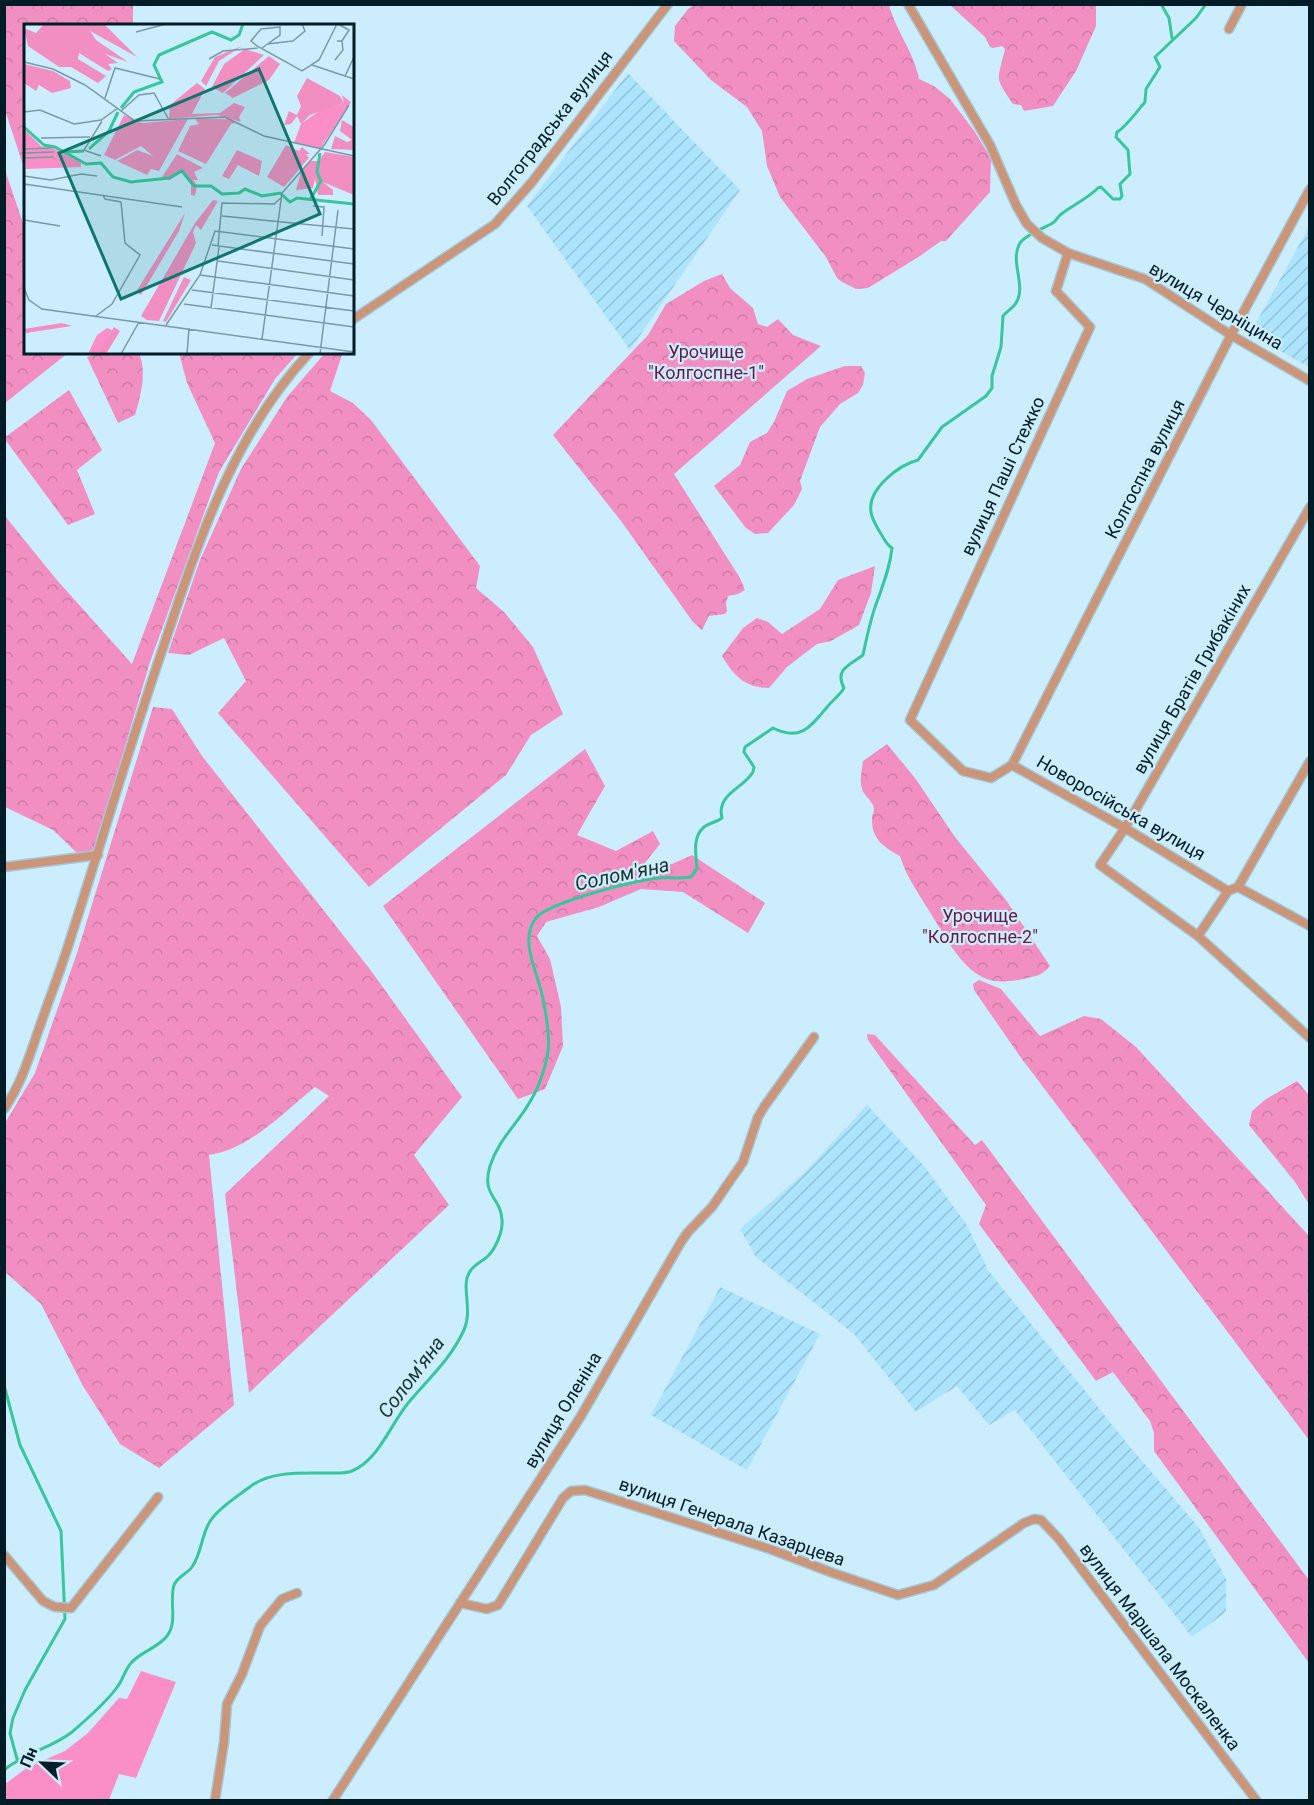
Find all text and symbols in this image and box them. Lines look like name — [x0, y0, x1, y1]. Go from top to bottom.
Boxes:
inset map — [24, 24, 354, 354]
street label: Волгоградська вулиця — [483, 46, 617, 209]
street label: вулиця Черніцина — [1146, 257, 1287, 354]
park label: Урочище "Колгоспне-1" — [648, 341, 764, 383]
street label: вулиця Паші Стежко — [956, 393, 1049, 559]
street label: Колгоспна вулиця — [1100, 396, 1189, 542]
street label: вулиця Братів Грибакіних — [1129, 580, 1255, 777]
street label: Новоросійська вулиця — [1033, 751, 1209, 864]
water label: Солом'яна — [573, 852, 671, 896]
park label: Урочище "Колгоспне-2" — [922, 905, 1038, 947]
water label: Солом'яна — [373, 1331, 449, 1423]
street label: вулиця Оленіна — [520, 1348, 605, 1472]
street label: вулиця Генерала Казарцева — [617, 1473, 848, 1570]
street label: вулиця Маршала Москаленка — [1076, 1539, 1245, 1754]
north arrow — [12, 1733, 72, 1793]
text: Пн — [16, 1744, 41, 1770]

